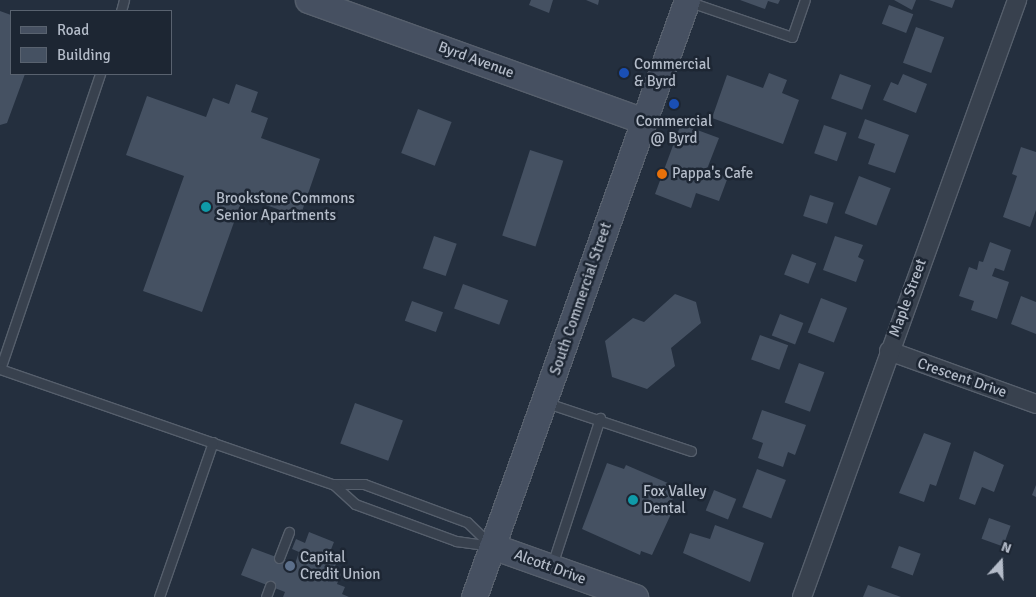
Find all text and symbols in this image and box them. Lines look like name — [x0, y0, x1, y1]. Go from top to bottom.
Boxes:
legend — [10, 10, 172, 75]
text: Road — [57, 21, 89, 39]
street label: Byrd Avenue — [436, 38, 516, 82]
text: Building — [57, 46, 111, 64]
place label: Commercial & Byrd — [634, 55, 711, 90]
marker: Commercial & Byrd — [618, 67, 630, 79]
marker: Commercial @ Byrd — [668, 98, 680, 110]
place label: Commercial @ Byrd — [636, 112, 712, 147]
place label: Pappa's Cafe — [672, 165, 753, 183]
marker: Pappa's Cafe — [656, 168, 668, 180]
place label: Brookstone Commons Senior Apartments — [216, 189, 355, 224]
marker: Brookstone Commons Senior Apartments — [200, 201, 212, 213]
street label: South Commercial Street — [546, 220, 616, 378]
street label: Maple Street — [886, 256, 930, 340]
street label: Crescent Drive — [915, 354, 1009, 402]
place label: Fox Valley Dental — [643, 482, 707, 517]
marker: Fox Valley Dental — [627, 494, 639, 506]
north arrow — [976, 537, 1026, 587]
text: N — [999, 538, 1014, 557]
street label: Alcott Drive — [512, 546, 588, 588]
place label: Capital Credit Union — [300, 548, 381, 583]
marker: Capital Credit Union — [284, 560, 296, 572]

